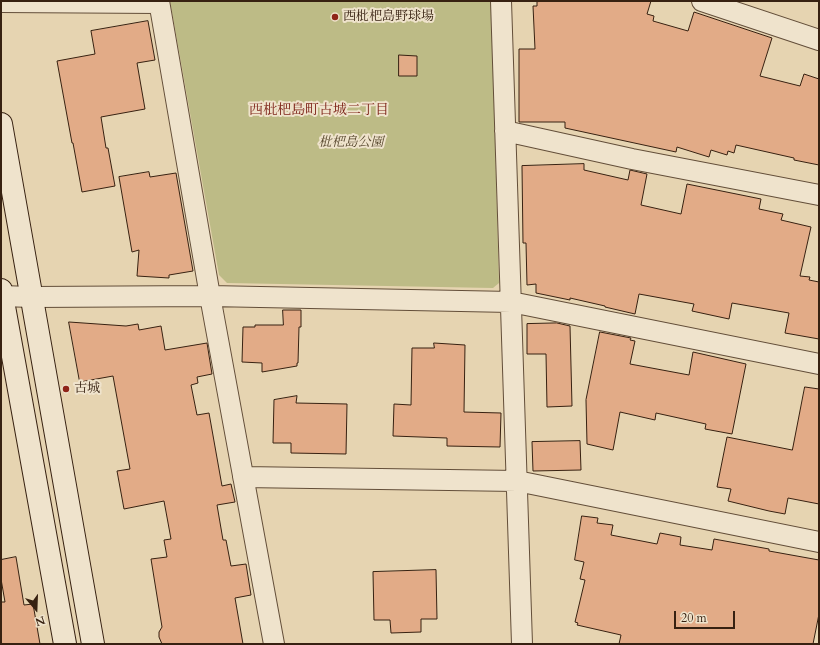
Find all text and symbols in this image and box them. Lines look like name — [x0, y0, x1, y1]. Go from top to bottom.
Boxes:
place label: 西枇杷島野球場 — [343, 9, 434, 25]
marker: 西枇杷島野球場 — [330, 12, 340, 22]
district label: 西枇杷島町古城二丁目 — [249, 103, 389, 119]
park label: 枇杷島公園 — [319, 135, 383, 151]
place label: 古城 — [74, 381, 100, 397]
marker: 古城 — [61, 384, 71, 394]
north arrow — [16, 589, 56, 629]
scale bar — [676, 603, 737, 629]
text: 20 m — [681, 610, 707, 626]
text: N — [33, 612, 47, 629]

